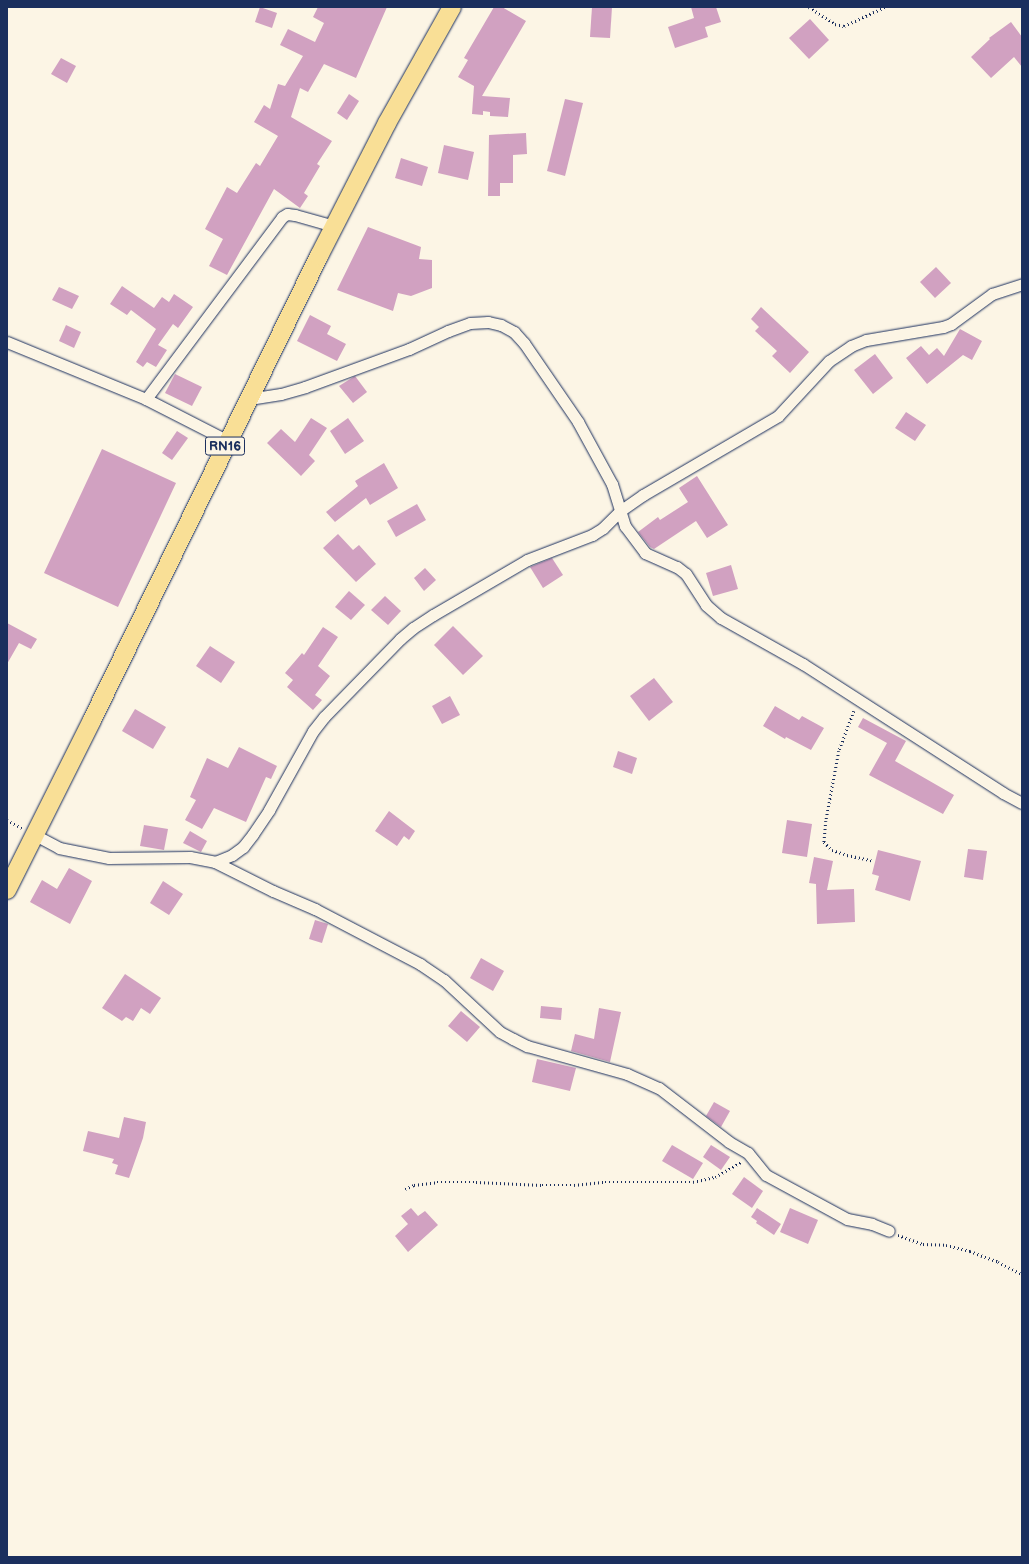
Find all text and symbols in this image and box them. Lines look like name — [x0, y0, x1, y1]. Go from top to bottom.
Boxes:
road number: RN16 — [204, 435, 246, 457]

